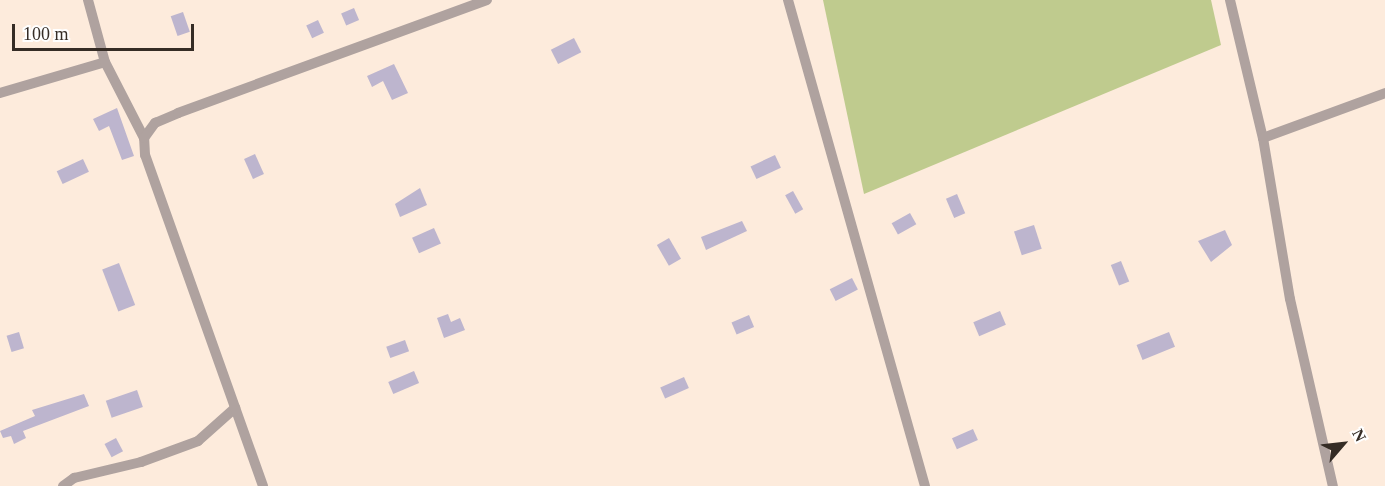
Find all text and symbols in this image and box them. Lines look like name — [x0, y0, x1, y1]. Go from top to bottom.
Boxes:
scale bar — [15, 12, 196, 50]
text: 100 m — [23, 24, 69, 44]
north arrow — [1313, 414, 1373, 474]
text: N — [1349, 426, 1370, 444]

